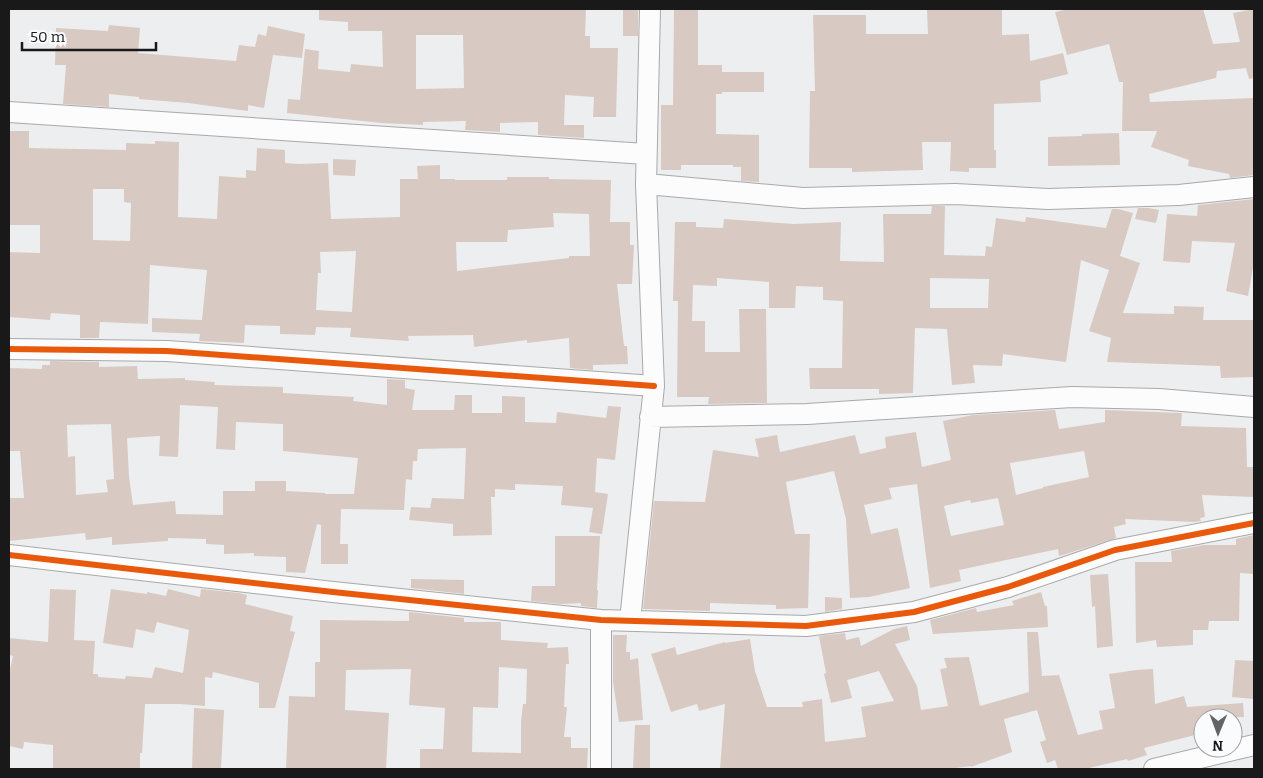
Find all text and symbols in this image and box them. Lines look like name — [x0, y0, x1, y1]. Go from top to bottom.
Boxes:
scale bar — [22, 20, 156, 52]
text: 50 m — [30, 28, 66, 46]
north arrow — [1193, 708, 1243, 758]
text: N — [1212, 737, 1223, 754]

